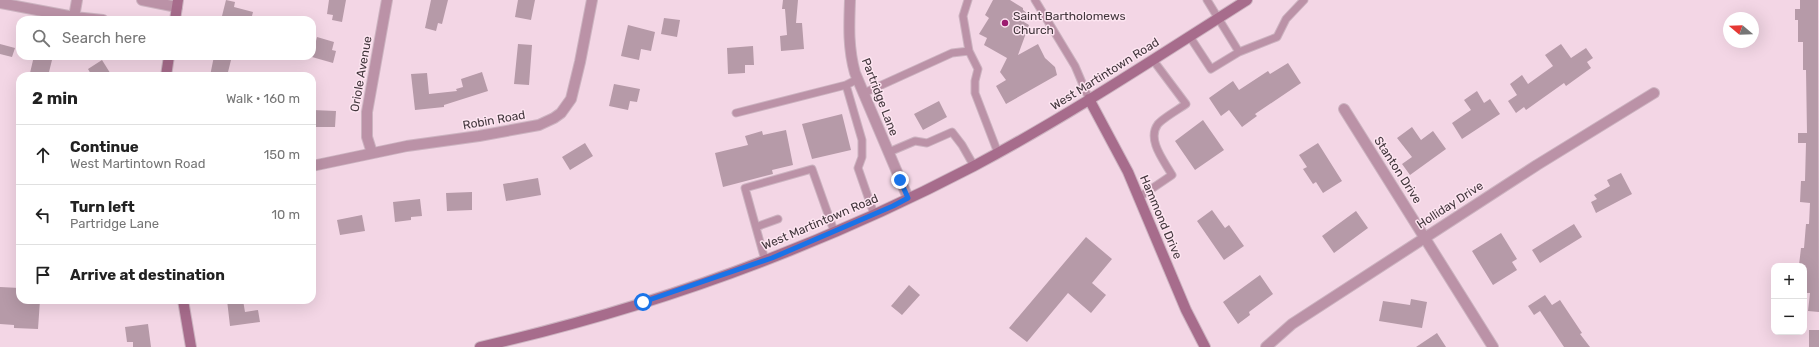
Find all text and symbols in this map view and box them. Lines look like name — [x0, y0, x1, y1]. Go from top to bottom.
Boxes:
place label: Saint Bartholomews Church — [1013, 9, 1126, 37]
north arrow — [1723, 12, 1759, 48]
search box — [16, 16, 316, 60]
marker: Saint Bartholomews Church — [1000, 18, 1010, 28]
icon: search — [30, 27, 52, 49]
text: Search here — [62, 29, 146, 47]
street label: Oriole Avenue — [347, 35, 375, 113]
street label: West Martintown Road — [1048, 35, 1162, 113]
street label: Partridge Lane — [859, 56, 901, 138]
text: 2 min — [32, 88, 78, 108]
text: Walk · 160 m — [226, 91, 300, 106]
street label: Robin Road — [462, 108, 526, 132]
street label: Stanton Drive — [1371, 134, 1425, 206]
text: Continue — [70, 138, 139, 156]
icon: ahead — [32, 144, 54, 166]
text: 150 m — [264, 147, 300, 162]
text: West Martintown Road — [70, 156, 205, 171]
route end — [891, 171, 909, 189]
street label: Hammond Drive — [1137, 173, 1185, 261]
street label: Holliday Drive — [1414, 178, 1486, 232]
street label: West Martintown Road — [760, 191, 880, 253]
text: Turn left — [70, 198, 135, 216]
icon: left — [32, 204, 54, 226]
text: 10 m — [271, 207, 300, 222]
text: Partridge Lane — [70, 216, 159, 231]
map controls — [1771, 263, 1807, 335]
button: + — [1771, 263, 1807, 299]
icon: arrive — [32, 264, 54, 286]
text: Arrive at destination — [70, 266, 225, 284]
route start — [634, 293, 652, 311]
button: − — [1771, 299, 1807, 335]

